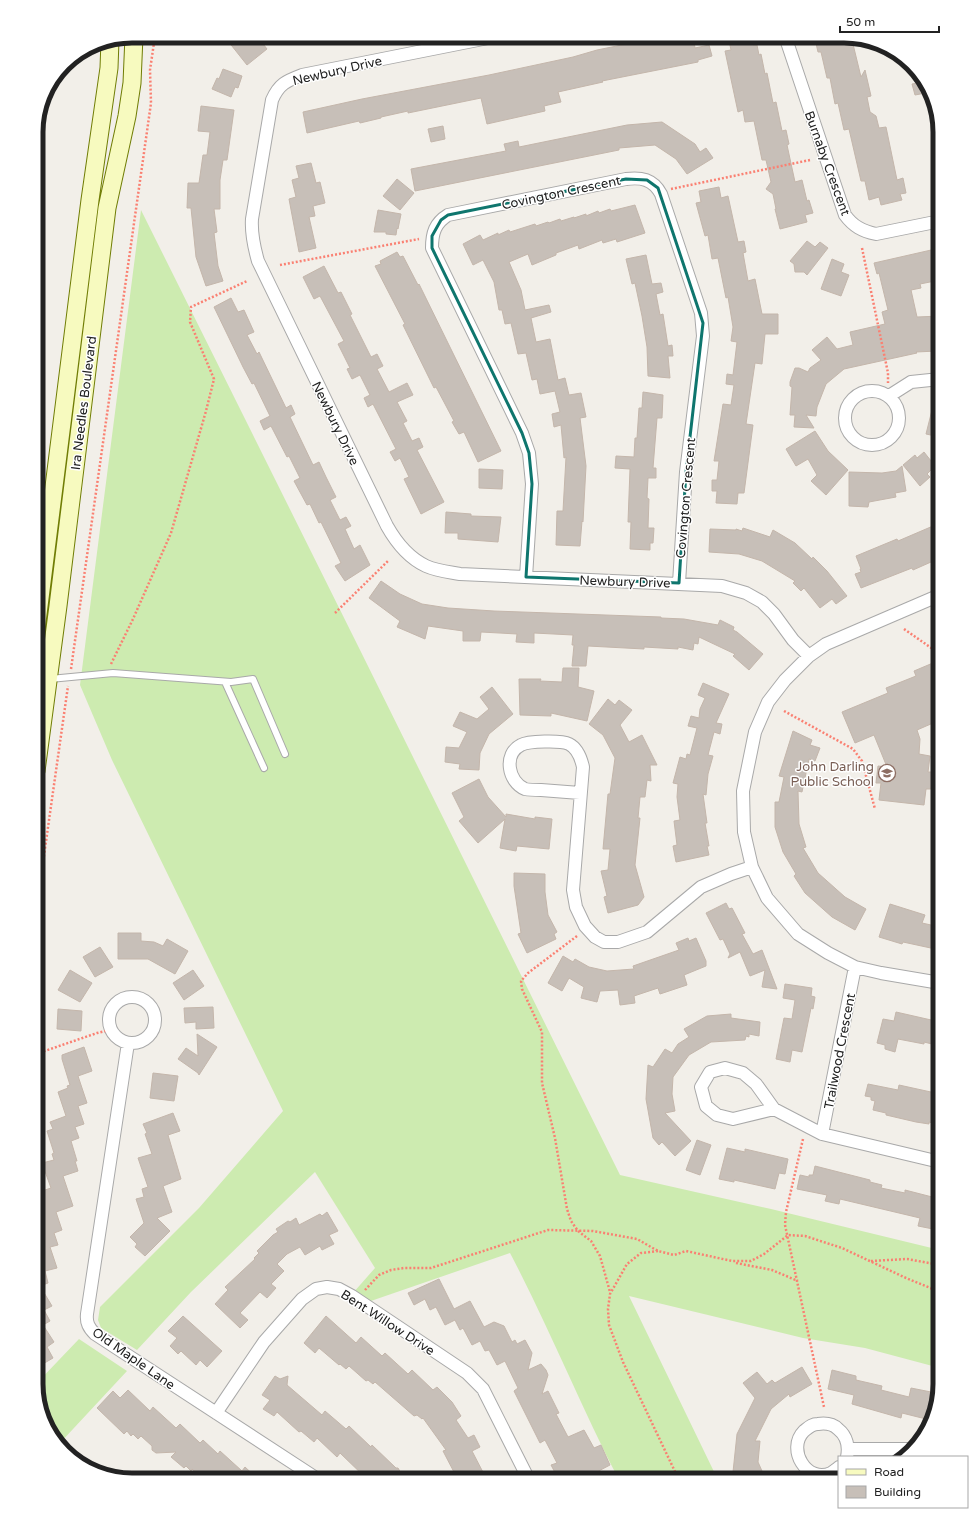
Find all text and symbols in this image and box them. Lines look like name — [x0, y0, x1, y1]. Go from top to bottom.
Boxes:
scale bar — [840, 8, 939, 34]
text: 50 m — [846, 15, 875, 29]
street label: Newbury Drive — [291, 53, 384, 89]
street label: Burnaby Crescent — [801, 109, 853, 218]
street label: Covington Crescent — [500, 173, 622, 213]
street label: Ira Needles Boulevard — [68, 335, 100, 471]
street label: Newbury Drive — [308, 379, 362, 468]
street label: Covington Crescent — [673, 437, 699, 559]
street label: Newbury Drive — [579, 572, 671, 592]
place label: John Darling Public School — [791, 759, 874, 790]
school or university icon: John Darling Public School — [877, 763, 897, 783]
street label: Trailwood Crescent — [821, 992, 859, 1111]
street label: Bent Willow Drive — [338, 1287, 437, 1359]
street label: Old Maple Lane — [89, 1324, 178, 1393]
legend — [838, 1456, 968, 1508]
text: Road — [874, 1465, 904, 1479]
text: Building — [874, 1485, 921, 1499]

